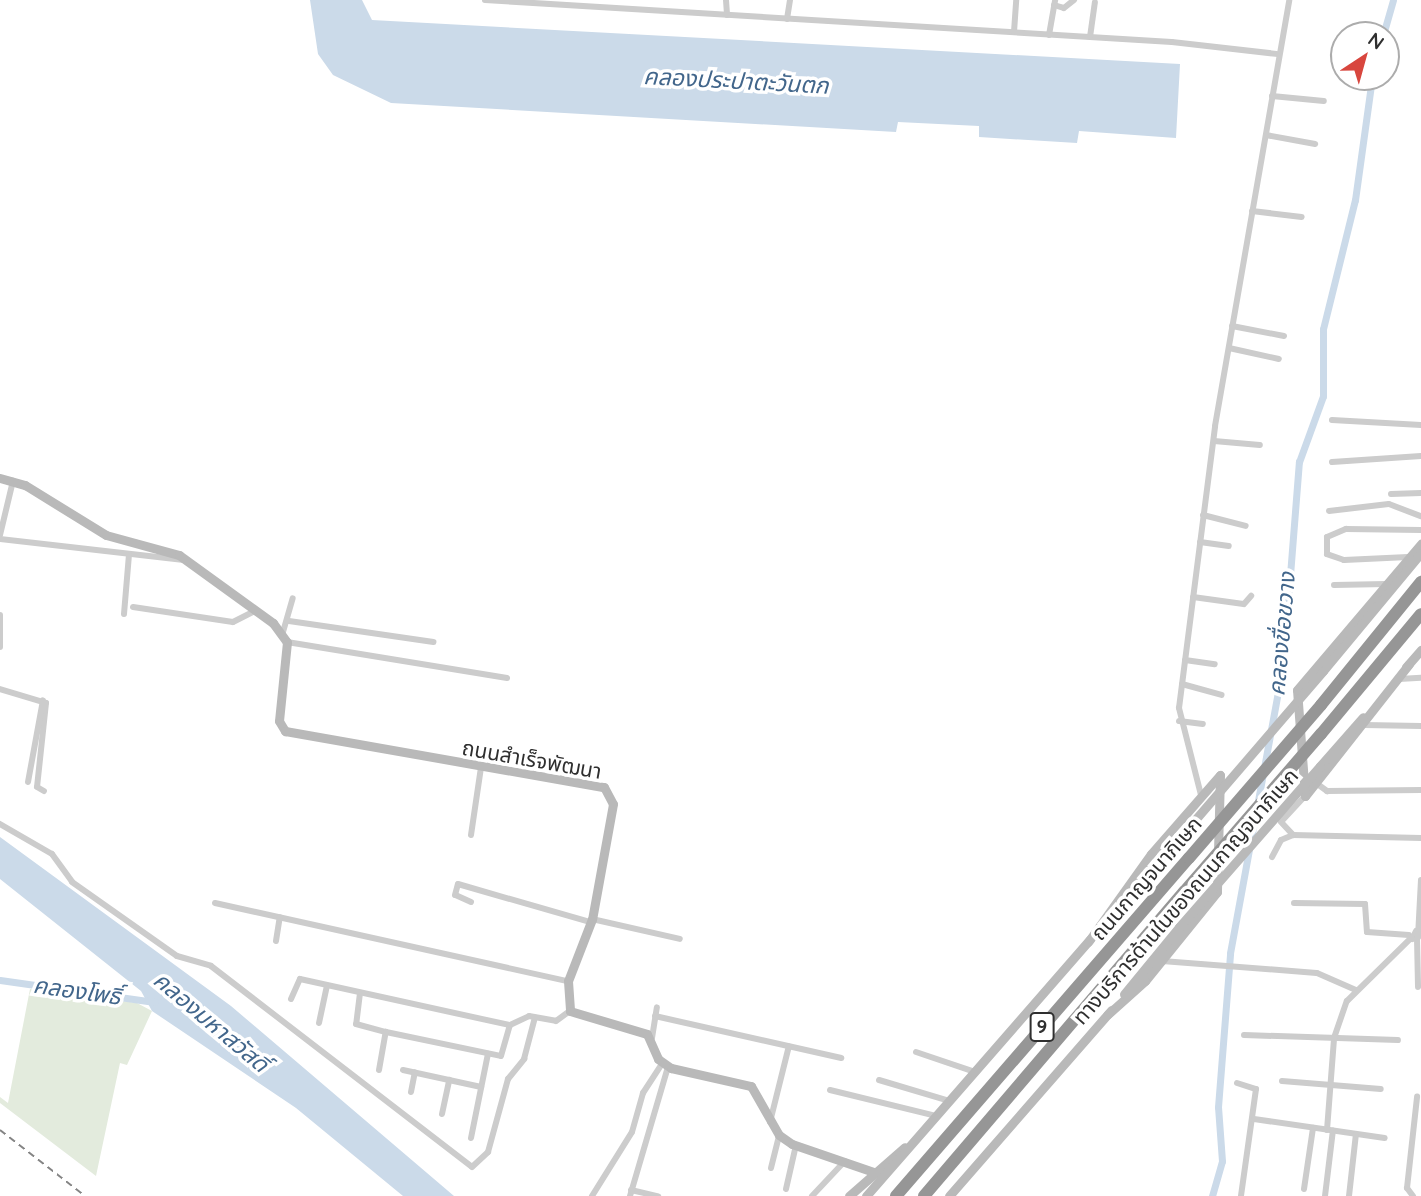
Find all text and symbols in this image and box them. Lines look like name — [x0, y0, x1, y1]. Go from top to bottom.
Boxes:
north arrow — [1330, 21, 1400, 91]
text: N — [1363, 27, 1389, 54]
water label: คลองประปาตะวันตก — [643, 62, 829, 100]
water label: คลองขื่อขวาง — [1263, 571, 1301, 697]
street label: ถนนสำเร็จพัฒนา — [460, 734, 604, 784]
street label: ทางบริการด้านในของถนนกาญจนาภิเษก — [1067, 763, 1303, 1029]
street label: ถนนกาญจนาภิเษก — [1085, 811, 1207, 945]
water label: คลองมหาสวัสดิ์ — [148, 966, 274, 1078]
water label: คลองโพธิ์ — [32, 971, 122, 1011]
road number: 9 — [1028, 1012, 1056, 1042]

